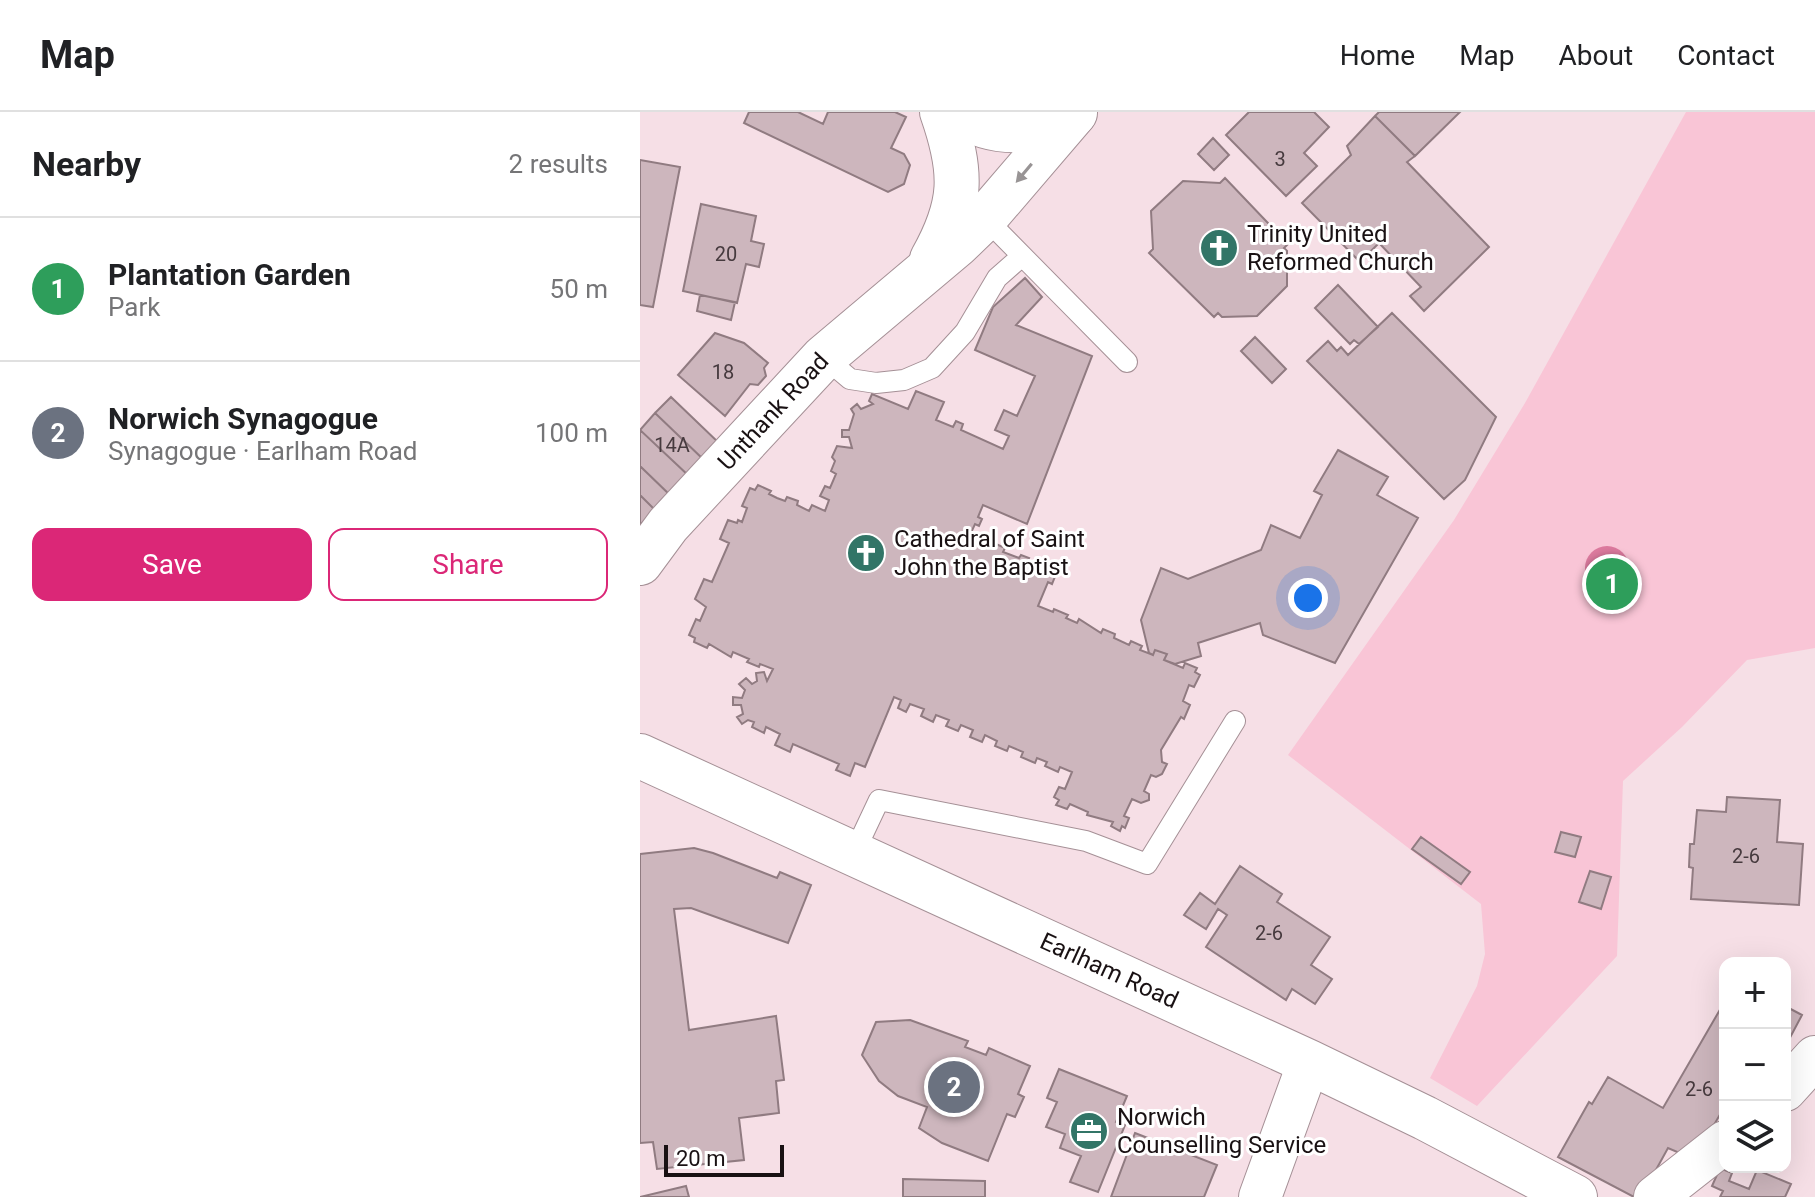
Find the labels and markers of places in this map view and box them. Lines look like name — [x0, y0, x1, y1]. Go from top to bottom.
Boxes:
place label: Trinity United Reformed Church — [1247, 220, 1434, 276]
church icon: Trinity United Reformed Church — [1198, 227, 1240, 269]
place label: Cathedral of Saint John the Baptist — [894, 525, 1085, 581]
church icon: Cathedral of Saint John the Baptist — [845, 532, 887, 574]
pin: 1 — [1586, 554, 1638, 614]
pin: 2 — [928, 1057, 980, 1117]
place label: Norwich Counselling Service — [1117, 1103, 1326, 1159]
office icon: Norwich Counselling Service — [1068, 1110, 1110, 1152]

